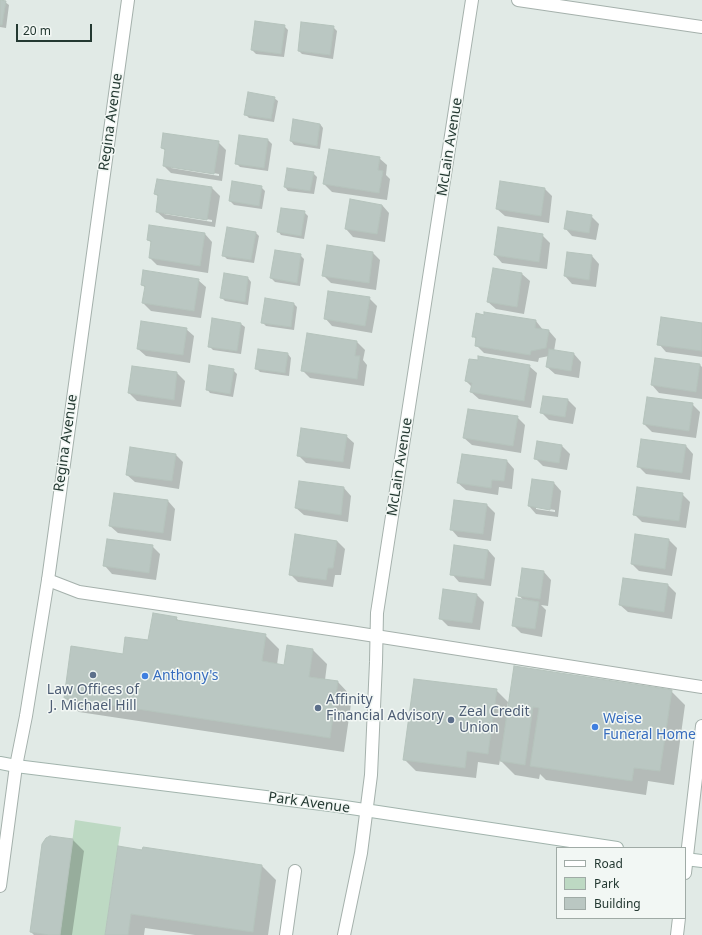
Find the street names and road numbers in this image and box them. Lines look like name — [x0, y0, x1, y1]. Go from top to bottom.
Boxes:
street label: Regina Avenue — [96, 72, 126, 172]
street label: McLain Avenue — [434, 96, 466, 198]
street label: Regina Avenue — [51, 393, 81, 493]
street label: McLain Avenue — [384, 416, 416, 518]
street label: Park Avenue — [267, 789, 351, 817]

